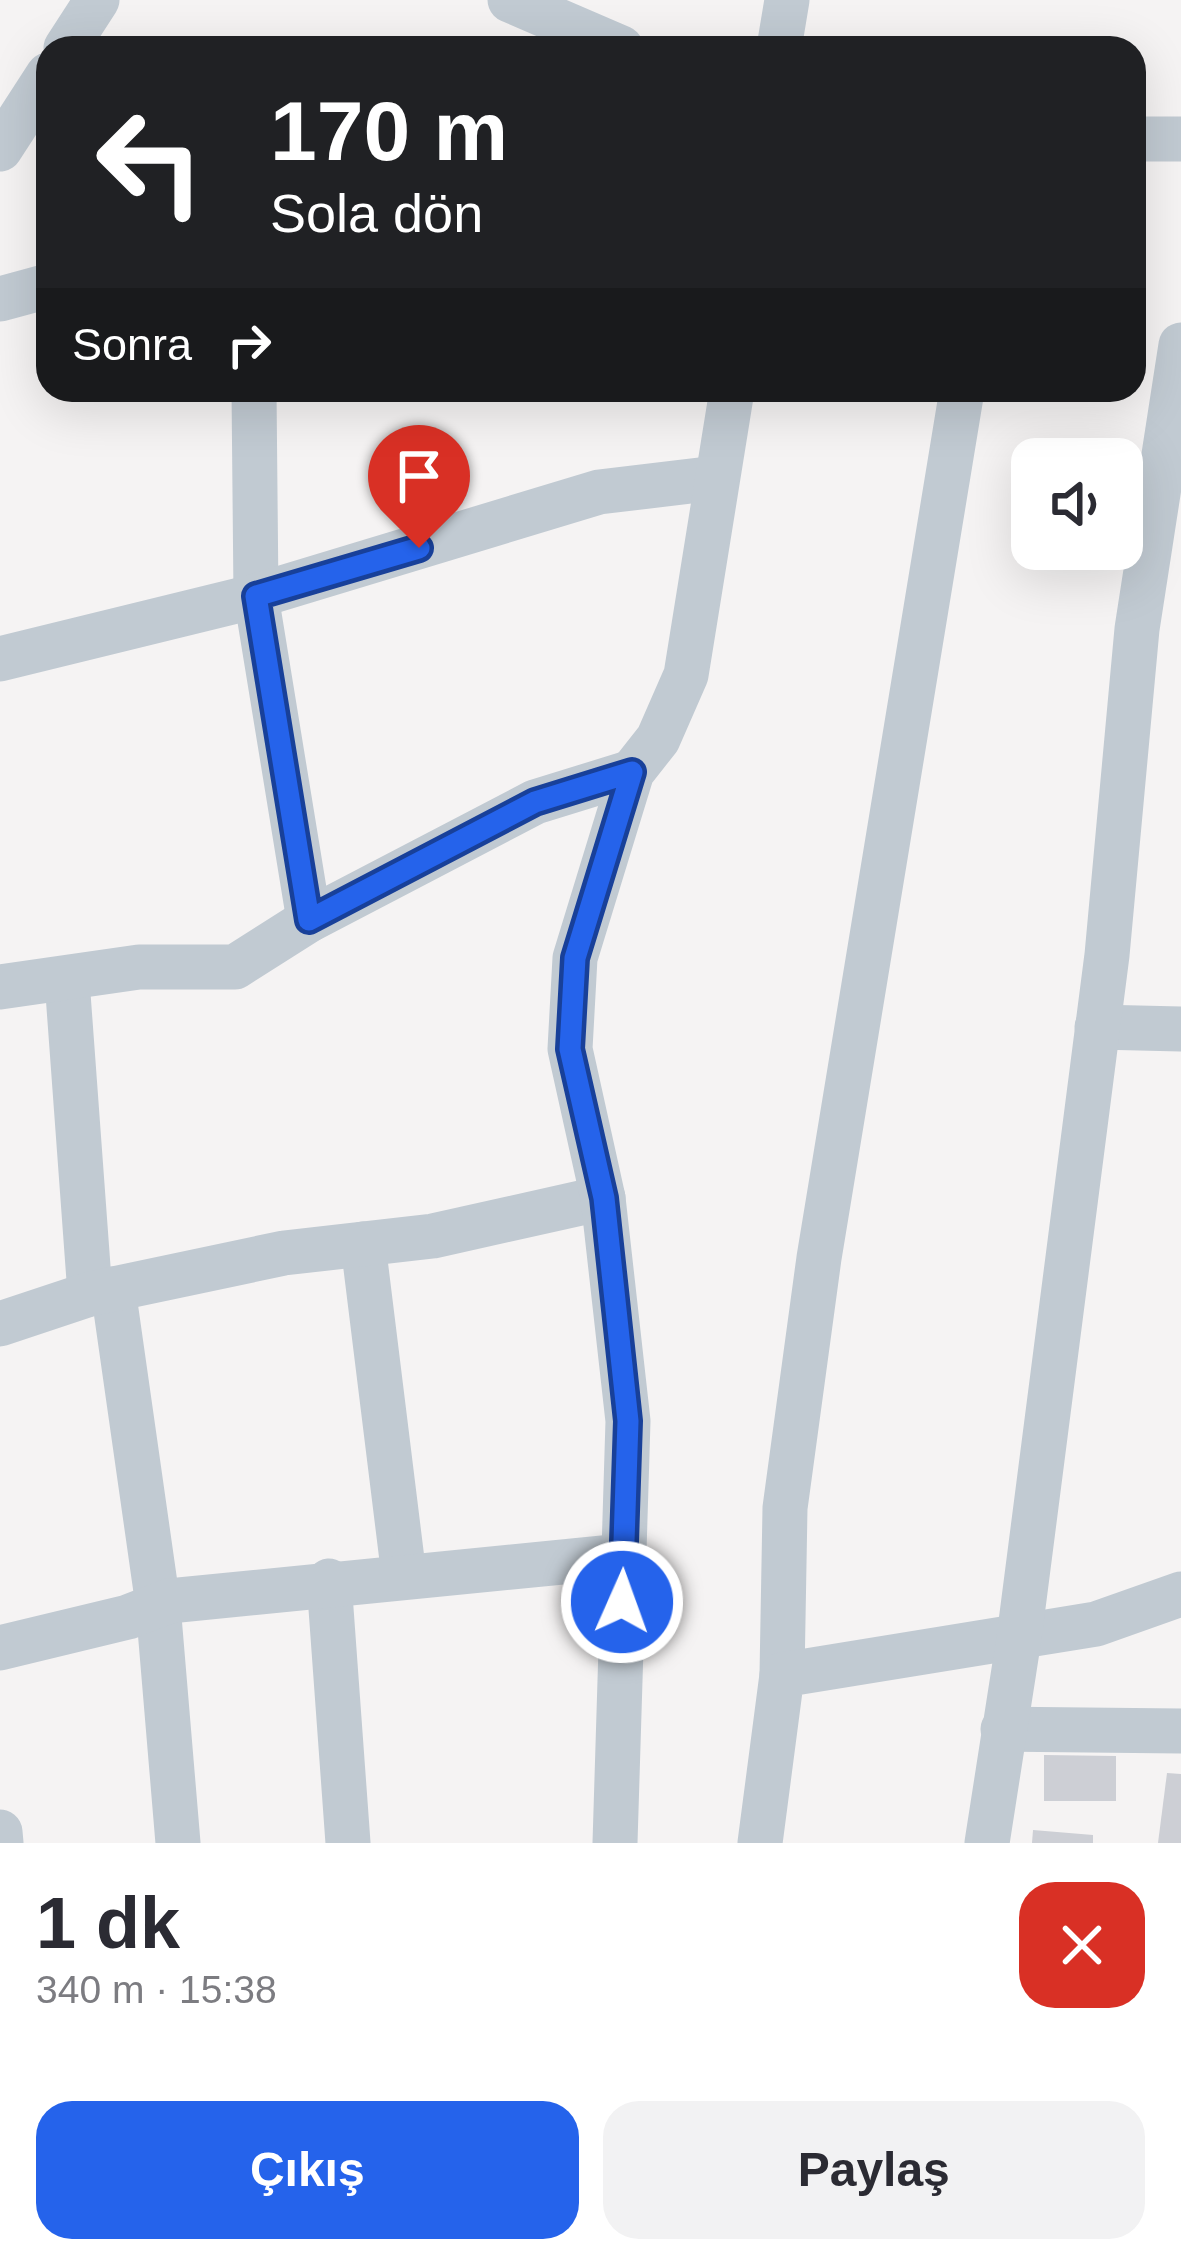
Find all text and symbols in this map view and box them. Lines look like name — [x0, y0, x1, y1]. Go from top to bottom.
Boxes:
icon: left — [72, 84, 228, 240]
text: 170 m — [270, 84, 508, 178]
text: Sola dön — [270, 183, 483, 243]
icon: right — [216, 312, 282, 378]
text: Sonra — [72, 319, 192, 370]
pin — [368, 425, 470, 548]
map controls — [1011, 438, 1143, 570]
button: sound — [1011, 438, 1143, 570]
icon: arrive — [386, 443, 452, 509]
position arrow — [559, 1539, 685, 1665]
button: close — [1019, 1882, 1145, 2008]
text: 1 dk — [36, 1883, 180, 1963]
text: 340 m · 15:38 — [36, 1968, 277, 2011]
button: Çıkış — [36, 2101, 579, 2239]
button: Paylaş — [603, 2101, 1145, 2239]

